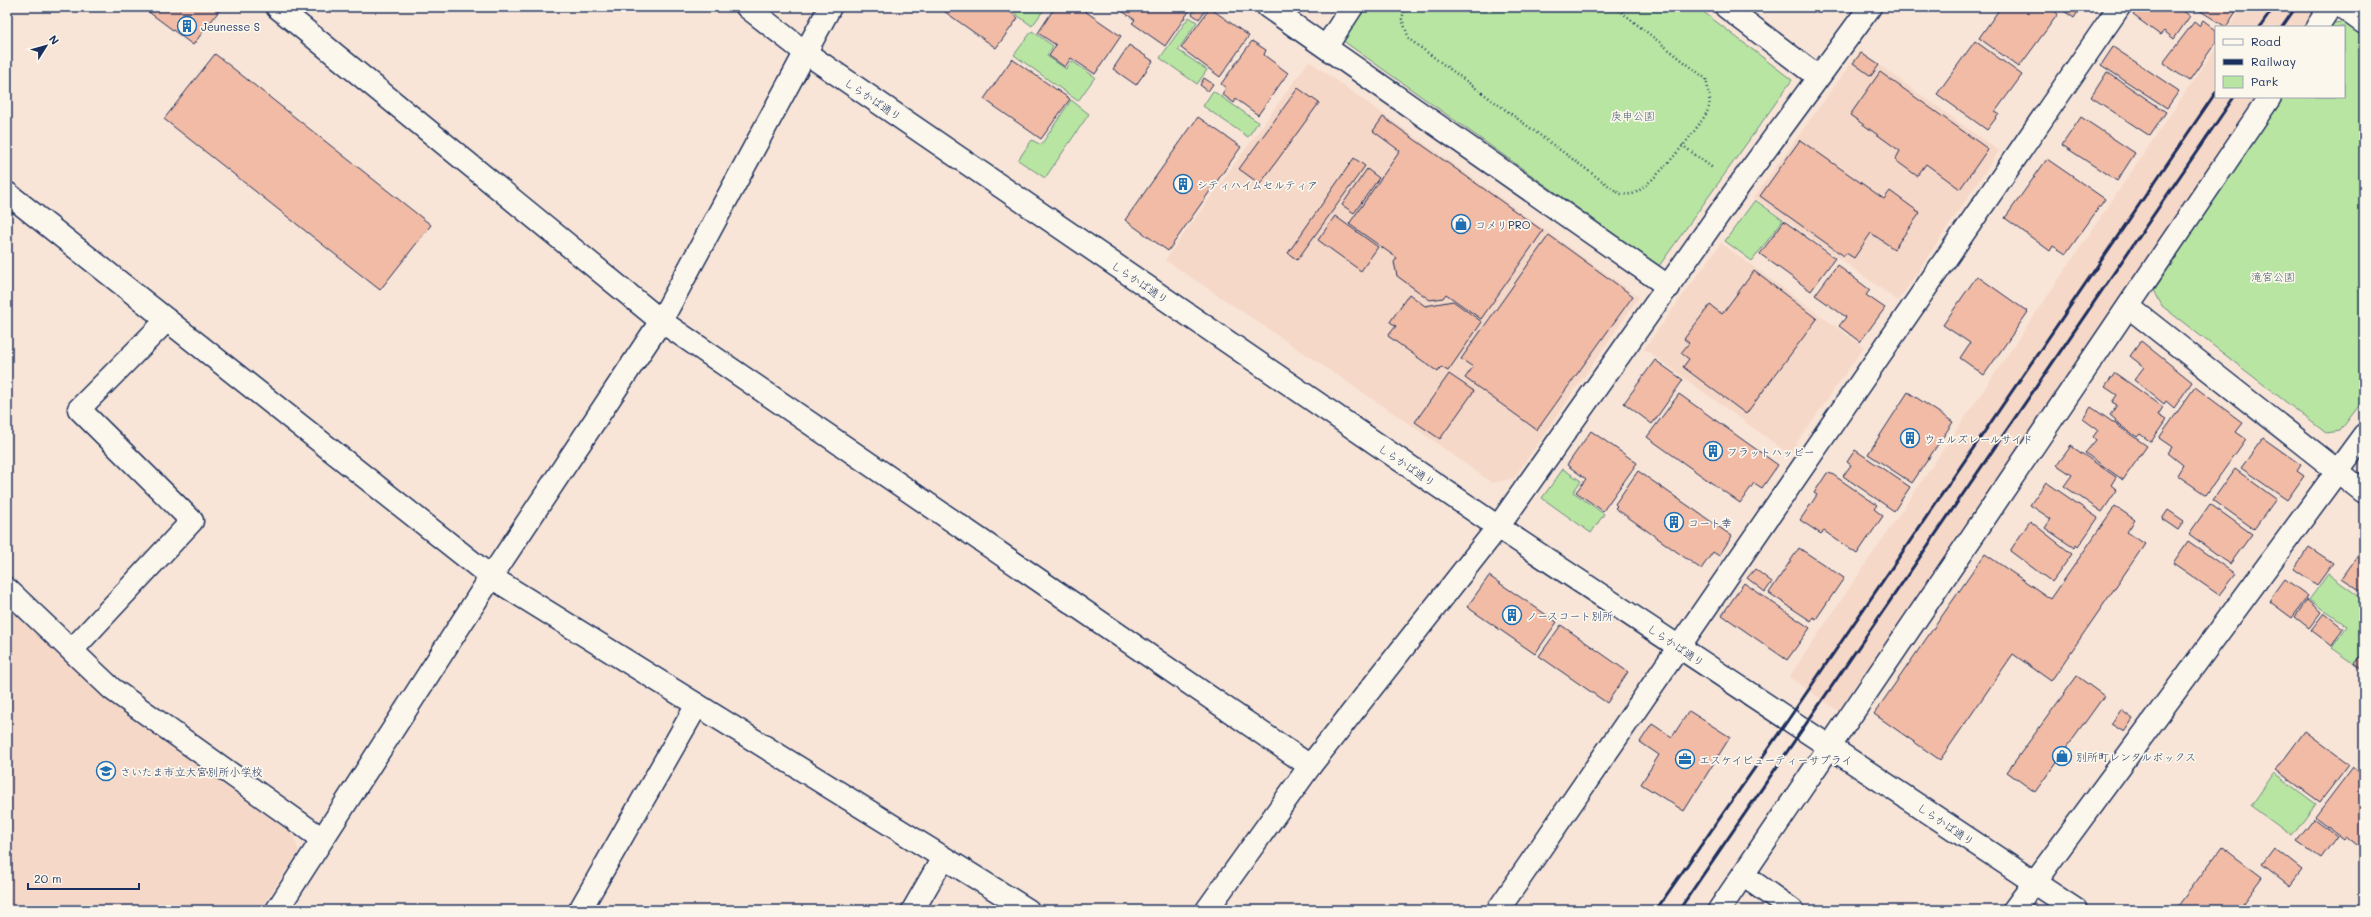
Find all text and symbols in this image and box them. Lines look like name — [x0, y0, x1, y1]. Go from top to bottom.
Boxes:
building icon: Jeunesse S — [176, 15, 198, 37]
place label: Jeunesse S — [201, 19, 260, 34]
north arrow — [26, 26, 66, 66]
legend — [2215, 26, 2345, 98]
text: N — [46, 32, 63, 48]
text: Road — [2251, 33, 2281, 49]
text: Railway — [2251, 53, 2296, 69]
text: Park — [2251, 73, 2278, 89]
street label: しらかば通り — [841, 74, 905, 124]
park label: 庚申公園 — [1611, 108, 1655, 123]
building icon: シティハイムセルティア — [1172, 173, 1194, 195]
place label: シティハイムセルティア — [1197, 177, 1318, 192]
shop icon: コメリPRO — [1450, 213, 1472, 235]
place label: コメリPRO — [1475, 217, 1531, 232]
street label: しらかば通り — [1108, 257, 1172, 307]
park label: 滝宮公園 — [2251, 269, 2295, 284]
building icon: ウェルズレールサイド — [1899, 427, 1921, 449]
place label: ウェルズレールサイド — [1924, 431, 2033, 446]
street label: しらかば通り — [1375, 440, 1439, 490]
building icon: フラットハッピー — [1702, 440, 1724, 462]
place label: フラットハッピー — [1727, 444, 1814, 459]
building icon: コート幸 — [1663, 511, 1685, 533]
place label: コート幸 — [1688, 515, 1732, 530]
building icon: ノースコート別所 — [1501, 604, 1523, 626]
place label: ノースコート別所 — [1526, 608, 1613, 623]
street label: しらかば通り — [1644, 620, 1708, 670]
shop icon: 別所町レンタルボックス — [2051, 745, 2073, 767]
office icon: エスケイビューティーサプライ — [1674, 748, 1696, 770]
place label: 別所町レンタルボックス — [2076, 749, 2196, 764]
place label: エスケイビューティーサプライ — [1699, 752, 1852, 767]
school or university icon: さいたま市立大宮別所小学校 — [95, 760, 117, 782]
place label: さいたま市立大宮別所小学校 — [120, 764, 263, 779]
street label: しらかば通り — [1914, 799, 1978, 849]
scale bar — [28, 865, 139, 891]
text: 20 m — [34, 870, 62, 886]

